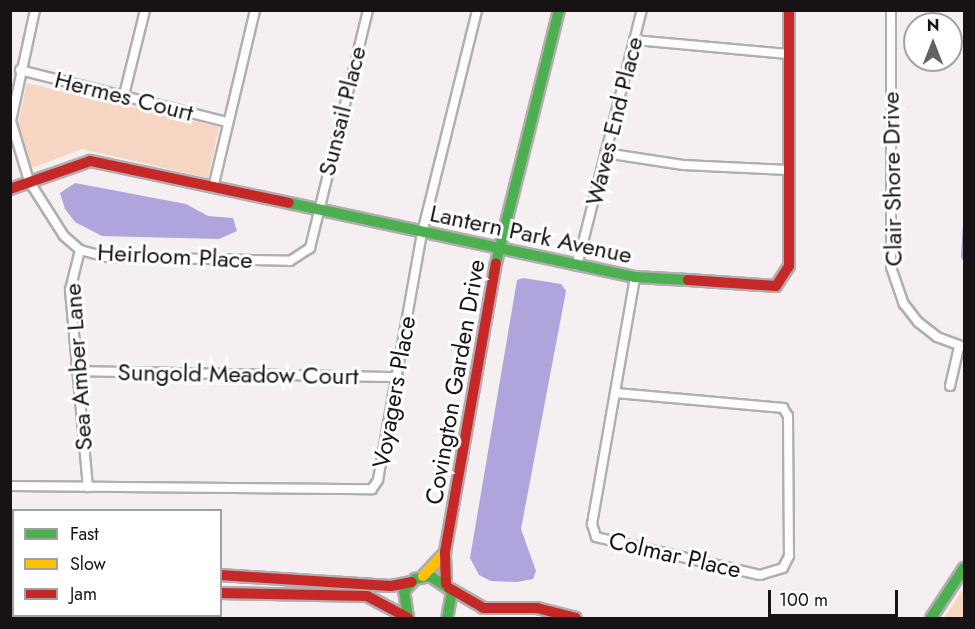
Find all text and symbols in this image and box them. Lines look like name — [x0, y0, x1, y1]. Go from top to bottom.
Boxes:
north arrow — [903, 12, 963, 72]
text: N — [927, 14, 939, 37]
street label: Waves End Place — [579, 34, 649, 208]
street label: Sunsail Place — [312, 43, 372, 179]
street label: Hermes Court — [52, 65, 196, 127]
street label: Clair Shore Drive — [876, 91, 908, 267]
street label: Lantern Park Avenue — [427, 199, 635, 269]
street label: Heirloom Place — [97, 238, 253, 274]
street label: Covington Garden Drive — [419, 257, 491, 507]
street label: Sea Amber Lane — [58, 282, 98, 452]
street label: Voyagers Place — [366, 314, 422, 470]
street label: Sungold Meadow Court — [117, 357, 359, 391]
legend — [12, 509, 222, 617]
text: Fast — [70, 521, 99, 547]
street label: Colmar Place — [606, 526, 744, 584]
text: Slow — [70, 551, 106, 577]
scale bar — [771, 578, 902, 616]
text: Jam — [70, 581, 97, 607]
text: 100 m — [779, 587, 828, 613]

